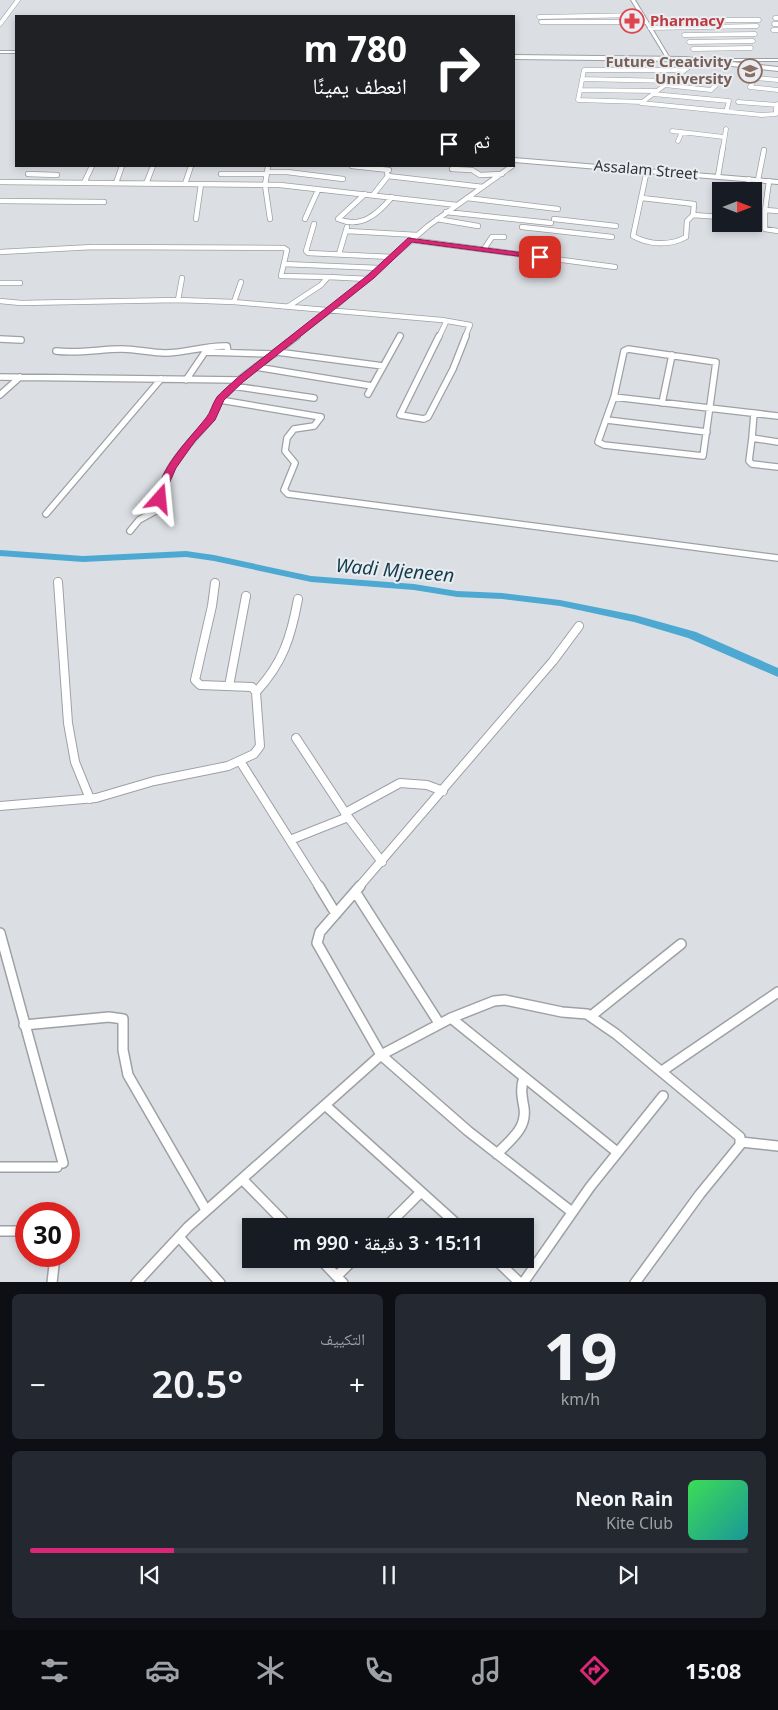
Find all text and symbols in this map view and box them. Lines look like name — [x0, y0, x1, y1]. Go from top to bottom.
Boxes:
pharmacy icon: Pharmacy — [619, 8, 645, 34]
place label: Pharmacy — [650, 10, 725, 30]
text: 780 m — [304, 25, 407, 72]
icon: right — [425, 35, 490, 100]
place label: Future Creativity University — [605, 51, 732, 88]
school or university icon: Future Creativity University — [737, 58, 763, 84]
text: انعطف يمينًا — [313, 70, 407, 100]
text: ثم — [473, 128, 490, 154]
icon: arrive — [435, 130, 463, 158]
street label: Assalam Street — [593, 154, 700, 184]
north arrow — [712, 182, 762, 232]
map controls — [712, 182, 762, 232]
pin — [519, 236, 561, 278]
icon: arrive — [526, 243, 554, 271]
position arrow — [133, 472, 185, 524]
water label: Wadi Mjeneen — [335, 552, 455, 588]
speed limit sign: 30 — [15, 1202, 80, 1267]
text: 15:11 · 3 دقيقة · 990 m — [293, 1230, 483, 1256]
text: 19 — [543, 1311, 618, 1399]
text: التكييف — [320, 1328, 365, 1350]
text: 20.5° — [152, 1357, 243, 1409]
text: − — [30, 1365, 46, 1403]
text: + — [349, 1365, 365, 1403]
text: km/h — [561, 1388, 600, 1410]
text: Neon Rain — [575, 1486, 673, 1512]
text: Kite Club — [606, 1512, 673, 1534]
icon: previous — [136, 1561, 164, 1589]
icon: pause — [375, 1561, 403, 1589]
icon: next — [614, 1561, 642, 1589]
icon: filters — [37, 1653, 72, 1688]
icon: car — [145, 1653, 180, 1688]
icon: climate — [253, 1653, 288, 1688]
icon: phone — [361, 1653, 396, 1688]
icon: music — [469, 1653, 504, 1688]
icon: directions — [577, 1653, 612, 1688]
text: 15:08 — [685, 1655, 741, 1685]

